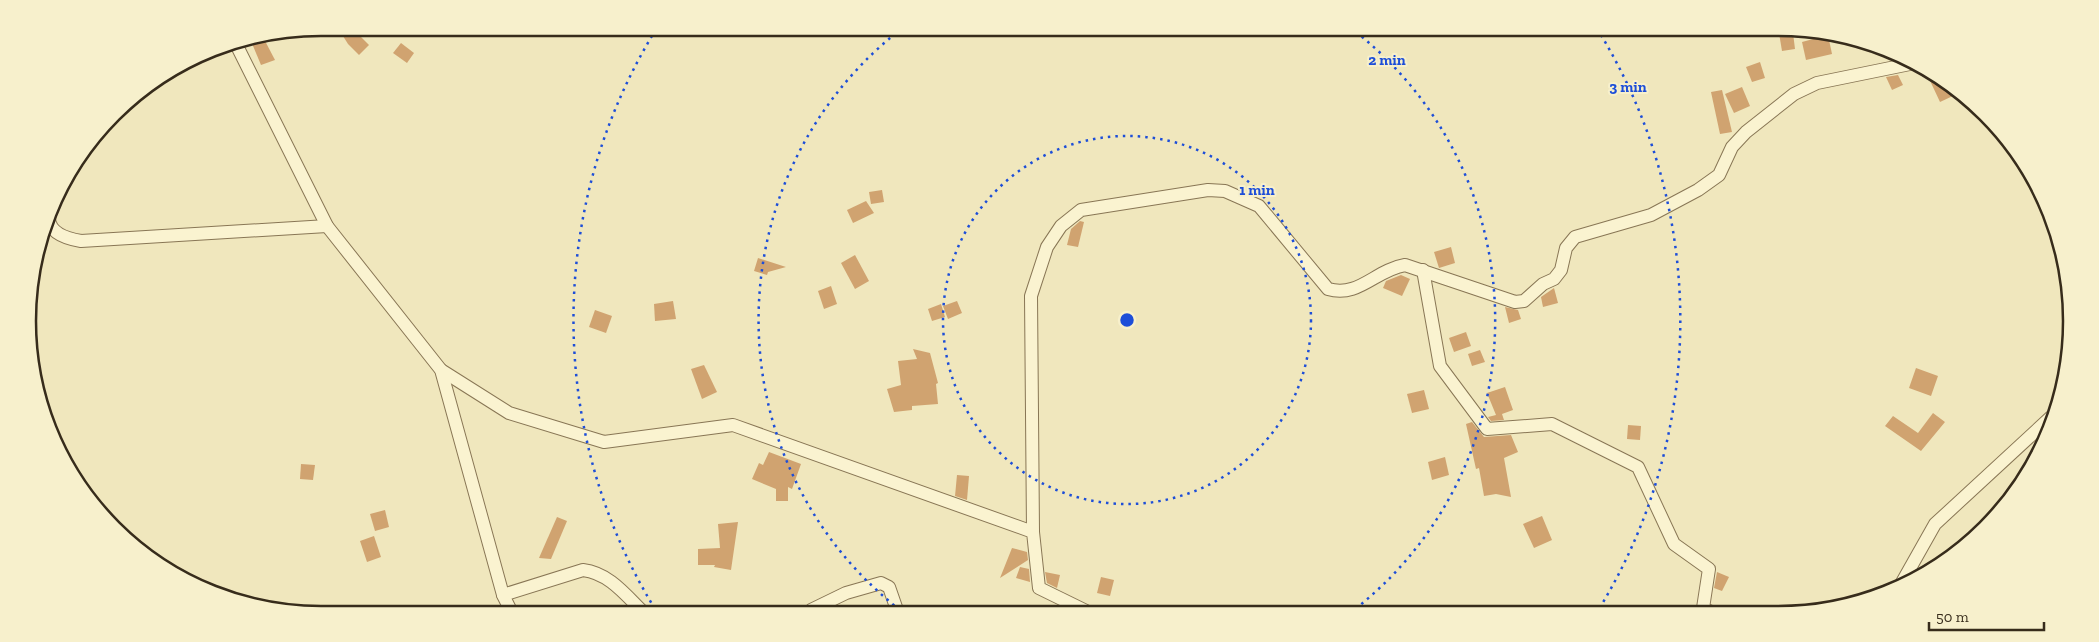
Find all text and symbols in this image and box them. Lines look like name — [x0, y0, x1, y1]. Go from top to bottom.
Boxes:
text: 2 min — [1368, 51, 1406, 69]
text: 3 min — [1609, 78, 1647, 96]
text: 1 min — [1239, 181, 1275, 199]
centre of rings — [1118, 311, 1136, 329]
scale bar — [1929, 600, 2044, 632]
text: 50 m — [1936, 608, 1969, 626]

